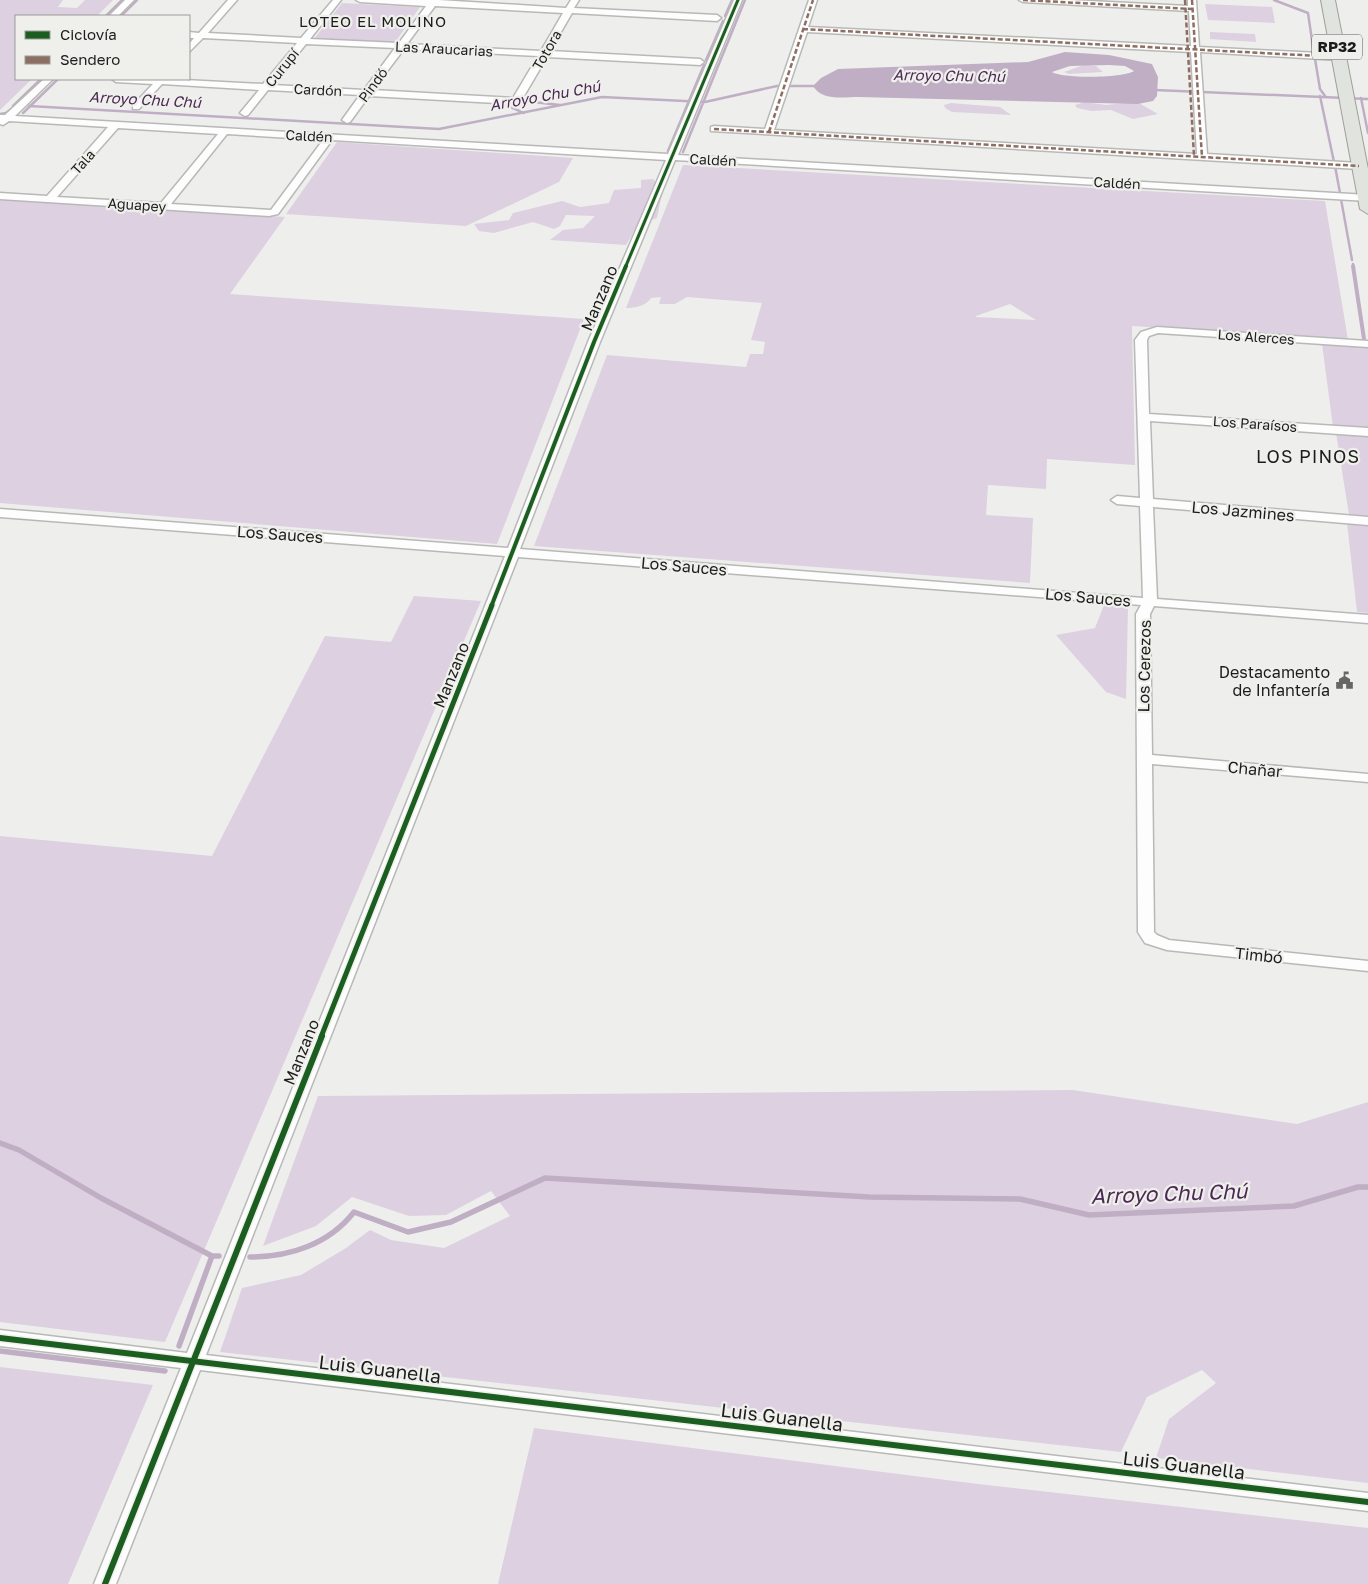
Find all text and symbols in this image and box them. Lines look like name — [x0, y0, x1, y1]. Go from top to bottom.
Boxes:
district label: LOTEO EL MOLINO — [299, 12, 447, 30]
legend — [15, 15, 190, 80]
text: Ciclovía — [60, 25, 117, 43]
street label: Totora — [528, 27, 565, 73]
road number: RP32 — [1312, 34, 1362, 60]
street label: Las Araucarias — [395, 37, 493, 60]
street label: Curupí — [261, 44, 303, 90]
text: Sendero — [60, 50, 120, 68]
street label: Pindó — [354, 64, 391, 105]
water label: Arroyo Chu Chú — [893, 65, 1007, 86]
water label: Arroyo Chu Chú — [488, 76, 604, 115]
street label: Cardón — [293, 80, 343, 99]
water label: Arroyo Chu Chú — [89, 87, 203, 112]
street label: Caldén — [285, 126, 333, 145]
street label: Tala — [67, 146, 98, 178]
street label: Caldén — [689, 150, 737, 169]
street label: Caldén — [1093, 173, 1141, 192]
street label: Aguapey — [107, 194, 167, 215]
street label: Manzano — [576, 262, 622, 334]
street label: Los Alerces — [1217, 325, 1295, 348]
street label: Los Paraísos — [1212, 412, 1298, 435]
district label: LOS PINOS — [1256, 445, 1360, 467]
street label: Los Jazmines — [1191, 497, 1295, 525]
street label: Los Sauces — [236, 521, 324, 547]
street label: Los Sauces — [640, 552, 728, 580]
street label: Los Sauces — [1044, 583, 1132, 611]
street label: Los Cerezos — [1133, 619, 1155, 713]
street label: Manzano — [429, 639, 473, 711]
place label: Destacamento de Infantería — [1219, 662, 1330, 700]
public building icon: Destacamento de Infantería — [1334, 671, 1354, 691]
street label: Chañar — [1227, 757, 1283, 781]
street label: Timbó — [1234, 943, 1284, 967]
street label: Manzano — [279, 1016, 323, 1088]
water label: Arroyo Chu Chú — [1090, 1177, 1250, 1209]
street label: Luis Guanella — [318, 1350, 443, 1387]
street label: Luis Guanella — [720, 1398, 845, 1435]
street label: Luis Guanella — [1122, 1446, 1247, 1483]

